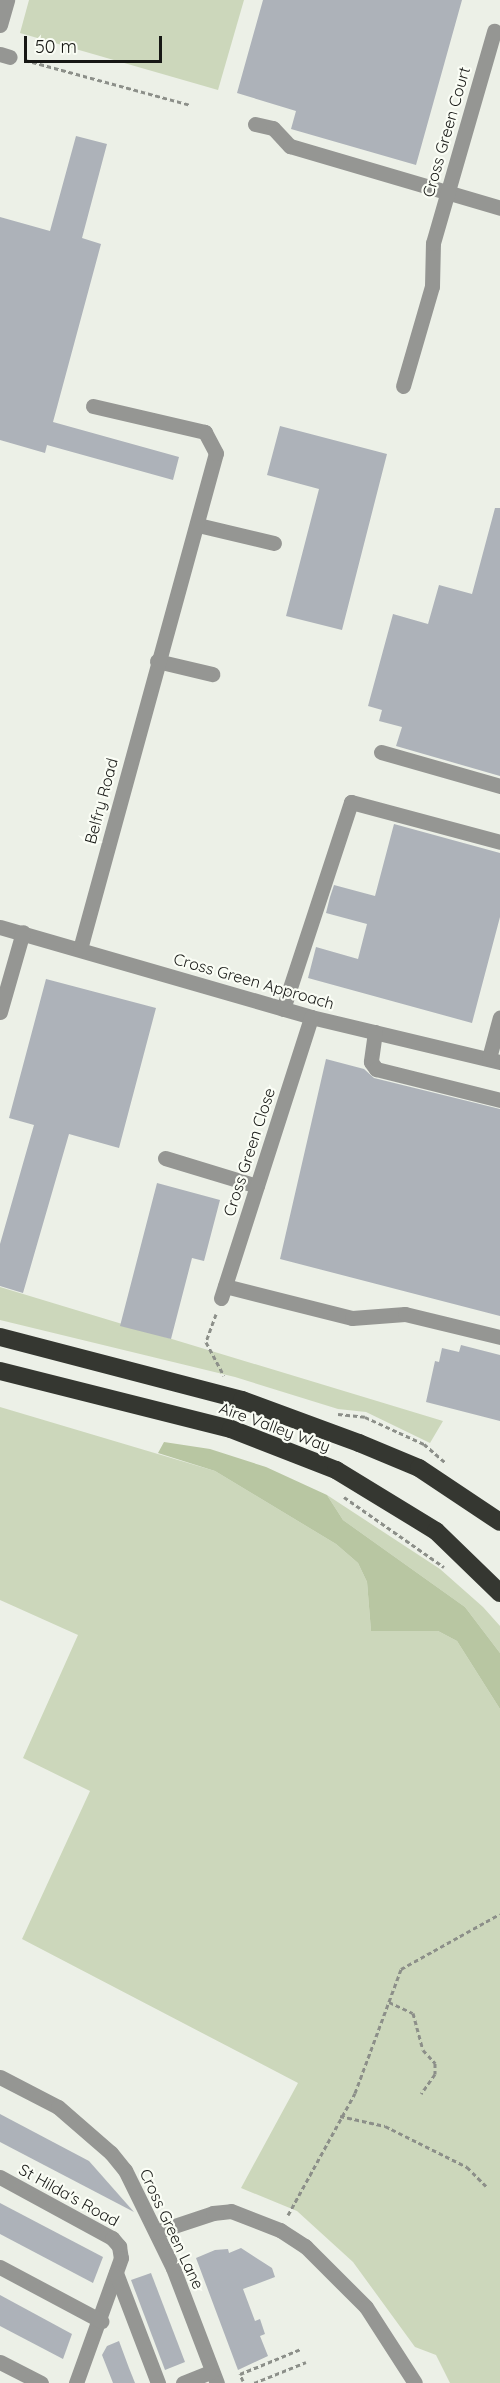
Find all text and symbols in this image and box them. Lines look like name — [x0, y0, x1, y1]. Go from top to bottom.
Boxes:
scale bar — [27, 24, 165, 62]
text: 50 m — [35, 35, 77, 58]
street label: Cross Green Court — [418, 65, 474, 199]
street label: Belfry Road — [80, 756, 122, 846]
street label: Cross Green Approach — [171, 949, 337, 1013]
street label: Cross Green Close — [219, 1085, 279, 1219]
street label: Aire Valley Way — [217, 1398, 333, 1456]
street label: St Hilda's Road — [16, 2160, 122, 2230]
street label: Cross Green Lane — [136, 2166, 208, 2292]

